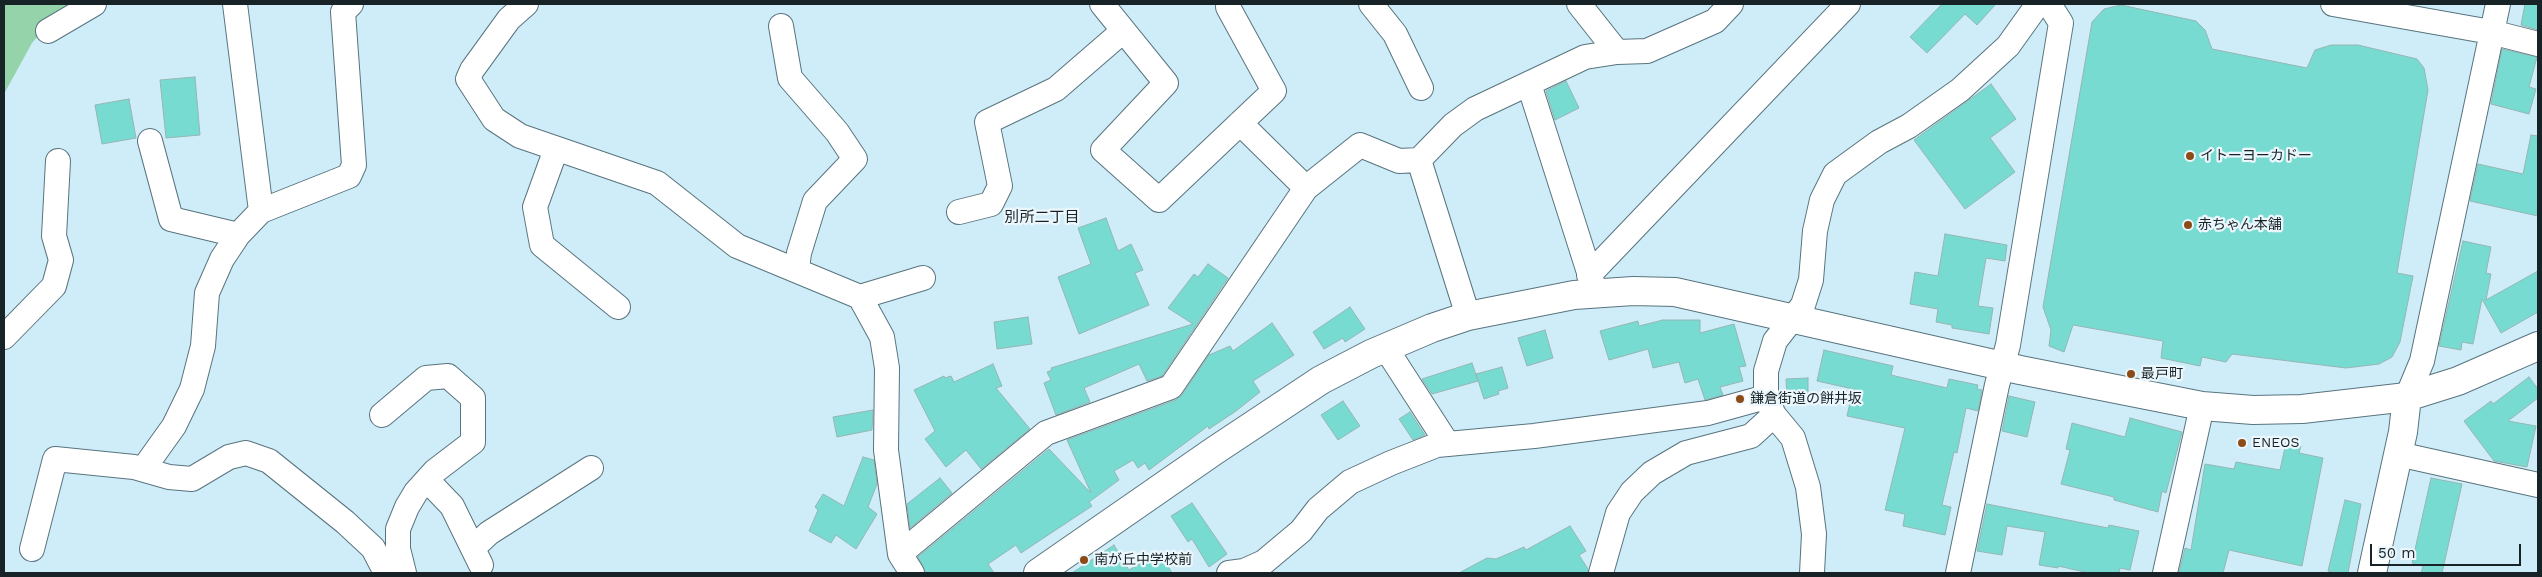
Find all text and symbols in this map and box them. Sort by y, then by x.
place label: イトーヨーカドー [2200,148,2312,164]
marker: イトーヨーカドー [2184,150,2196,162]
district label: 別所二丁目 [1005,209,1079,227]
place label: 赤ちゃん本舗 [2198,217,2282,233]
marker: 赤ちゃん本舗 [2182,219,2194,231]
place label: 最戸町 [2141,366,2183,382]
marker: 最戸町 [2125,368,2137,380]
place label: 鎌倉街道の餅井坂 [1750,391,1862,407]
marker: 鎌倉街道の餅井坂 [1734,393,1746,405]
place label: ENEOS [2252,435,2299,451]
marker: ENEOS [2236,437,2248,449]
scale bar [2372,534,2523,566]
text: 50 m [2378,544,2415,562]
place label: 南が丘中学校前 [1094,552,1192,568]
marker: 南が丘中学校前 [1078,554,1090,566]

